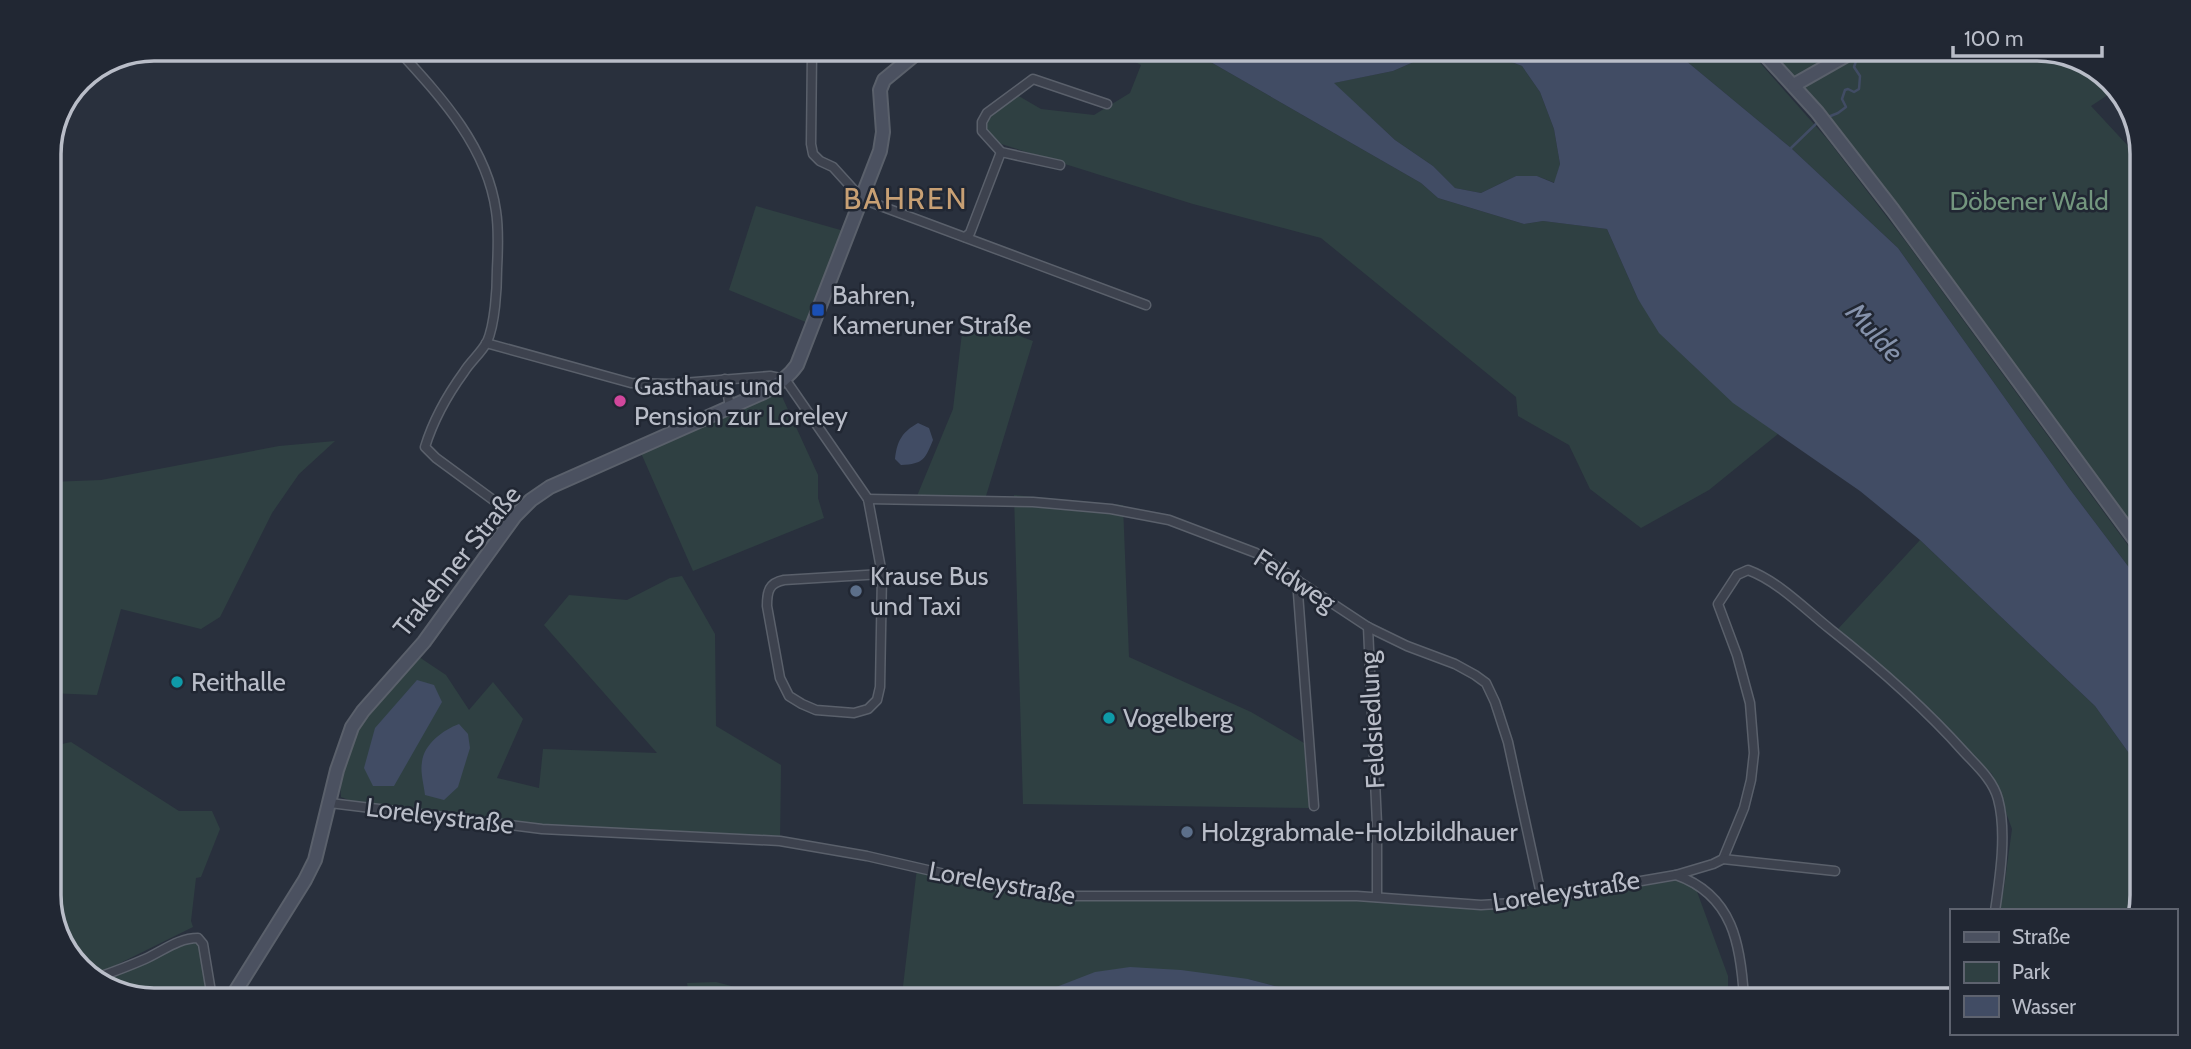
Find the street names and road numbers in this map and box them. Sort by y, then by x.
street label: Trakehner Straße [386,479,528,643]
street label: Feldweg [1248,542,1343,619]
street label: Feldsiedlung [1352,649,1392,789]
street label: Loreleystraße [364,791,516,841]
street label: Loreleystraße [926,854,1078,912]
street label: Loreleystraße [1490,864,1642,918]

